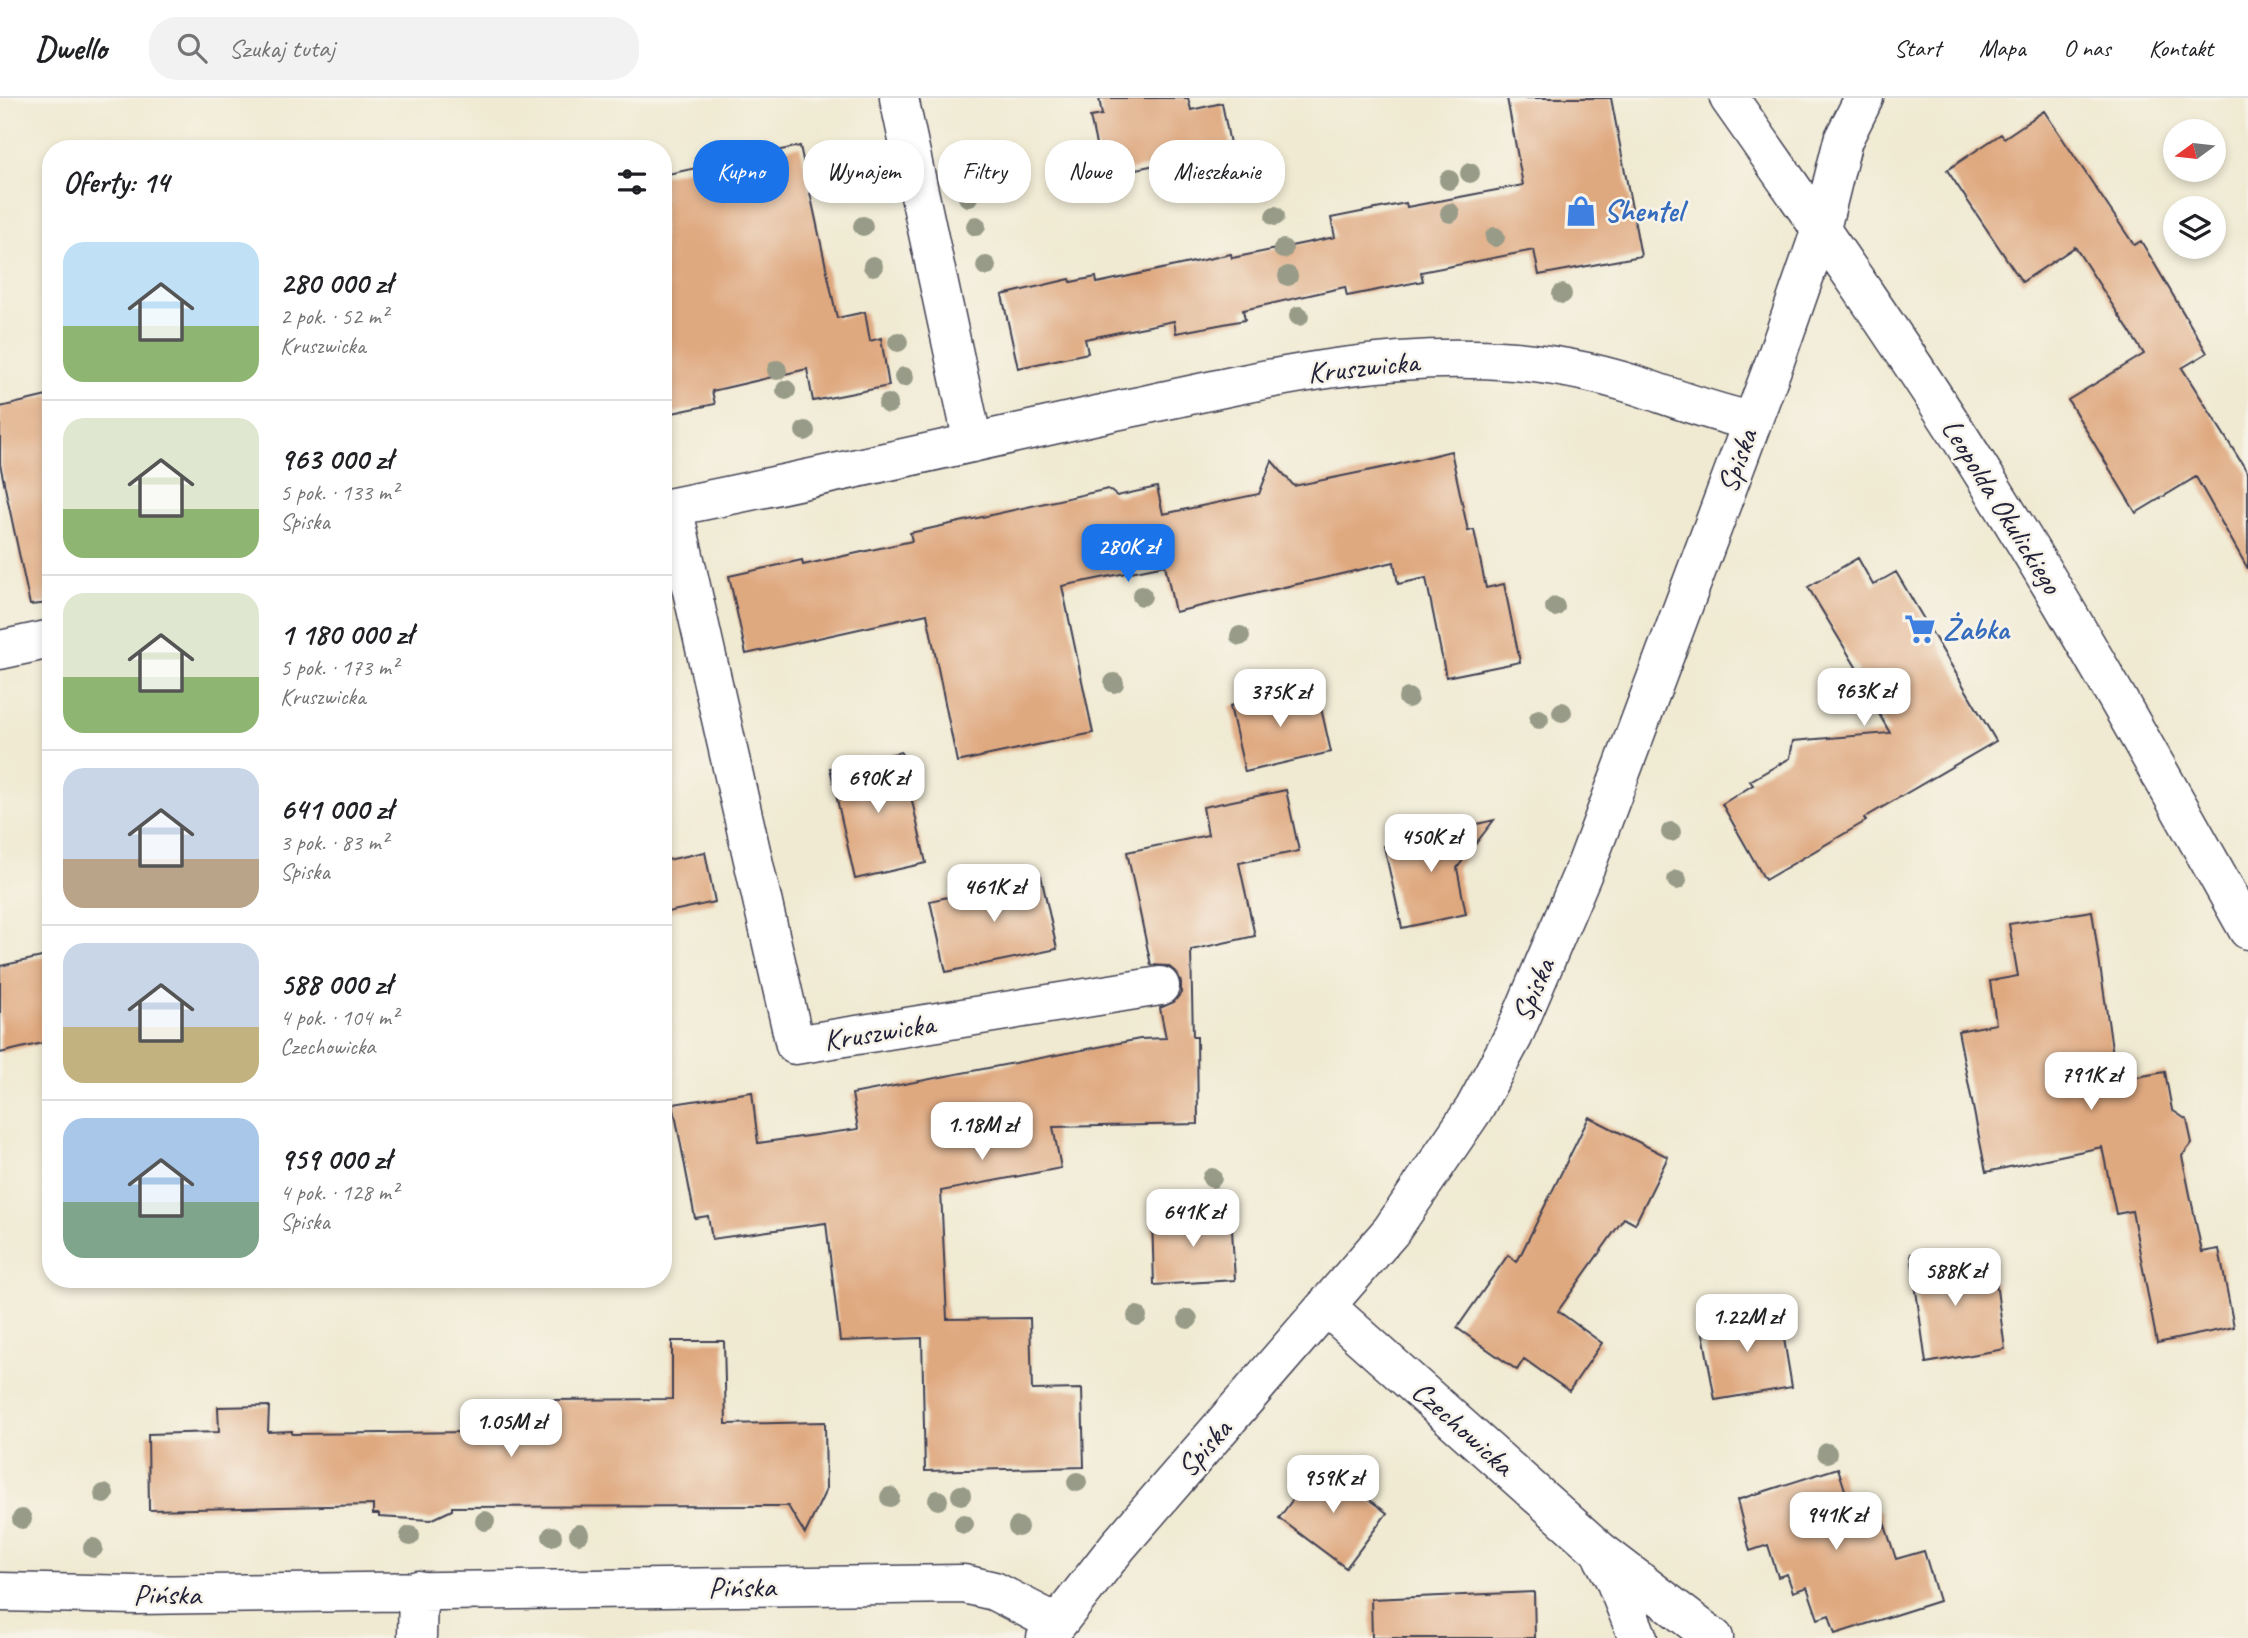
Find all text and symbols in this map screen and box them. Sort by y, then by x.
search box [149,17,639,80]
text: Dwello [35,27,107,69]
icon: search [173,29,211,67]
text: Szukaj tutaj [229,32,335,65]
text: Start [1894,33,1941,63]
text: Mapa [1979,33,2026,63]
text: O nas [2064,33,2111,63]
text: Kontakt [2149,33,2213,63]
north arrow [2163,119,2226,182]
map controls [2163,119,2226,259]
chip: Kupno [693,140,789,203]
chip: Wynajem [803,140,924,203]
chip: Filtry [938,140,1031,203]
chip: Nowe [1045,140,1135,203]
chip: Mieszkanie [1149,140,1285,203]
text: Oferty: 14 [63,163,169,201]
icon: filters [613,163,651,201]
place label: Shentel [1604,192,1688,230]
shop icon: Shentel [1564,194,1598,228]
button: layers [2163,196,2226,259]
text: 280 000 zł [280,264,392,302]
icon: home [119,270,203,354]
text: 2 pok. · 52 m² [280,302,388,331]
text: Kruszwicka [280,331,365,360]
street label: Kruszwicka [1306,342,1423,392]
street label: Leopolda Okulickiego [1933,411,2072,602]
street label: Spiska [1708,422,1767,498]
text: 963 000 zł [280,440,392,478]
icon: home [119,446,203,530]
text: 5 pok. · 133 m² [280,478,398,507]
text: Spiska [280,507,330,536]
pin: 280K zł [1063,524,1193,584]
text: 280K zł [1098,532,1158,561]
place label: Żabka [1943,610,2012,648]
supermarket icon: Żabka [1903,612,1937,646]
text: 1 180 000 zł [280,615,412,653]
icon: home [119,621,203,705]
text: 5 pok. · 173 m² [280,653,398,682]
pin: 963K zł [1799,668,1929,728]
pin: 375K zł [1215,670,1345,729]
text: 963K zł [1834,676,1894,705]
text: 375K zł [1250,677,1310,706]
text: Kruszwicka [280,682,365,711]
pin: 690K zł [813,756,943,815]
text: 690K zł [848,763,908,792]
text: 641 000 zł [280,790,392,828]
icon: home [119,796,203,880]
pin: 450K zł [1366,814,1496,874]
text: 450K zł [1401,822,1461,851]
text: 3 pok. · 83 m² [280,828,388,857]
text: Spiska [280,857,330,886]
pin: 461K zł [929,864,1059,924]
text: 461K zł [963,872,1025,901]
street label: Spiska [1503,951,1564,1027]
text: 588 000 zł [280,965,391,1003]
icon: home [119,971,203,1055]
text: 4 pok. · 104 m² [280,1003,398,1032]
street label: Kruszwicka [821,1004,940,1059]
text: Czechowicka [280,1032,375,1061]
pin: 791K zł [2026,1052,2156,1112]
text: 791K zł [2061,1060,2121,1089]
pin: 1.18M zł [910,1102,1054,1162]
text: 1.18M zł [947,1110,1017,1139]
text: 959 000 zł [280,1140,391,1178]
icon: home [119,1146,203,1230]
text: 4 pok. · 128 m² [280,1178,398,1207]
pin: 641K zł [1128,1190,1258,1249]
text: 641K zł [1162,1197,1224,1226]
text: Spiska [280,1207,330,1236]
pin: 588K zł [1890,1248,2020,1308]
text: 588K zł [1925,1256,1985,1285]
pin: 1.22M zł [1675,1294,1819,1354]
text: 1.22M zł [1712,1302,1782,1331]
street label: Czechowicka [1404,1372,1523,1485]
pin: 1.05M zł [439,1400,583,1459]
text: 1.05M zł [476,1407,546,1436]
street label: Spiska [1168,1410,1241,1485]
pin: 959K zł [1268,1456,1398,1515]
text: 959K zł [1303,1463,1363,1492]
pin: 941K zł [1771,1492,1901,1552]
text: 941K zł [1806,1500,1866,1529]
street label: Pińska [708,1567,778,1607]
street label: Pińska [133,1575,203,1613]

